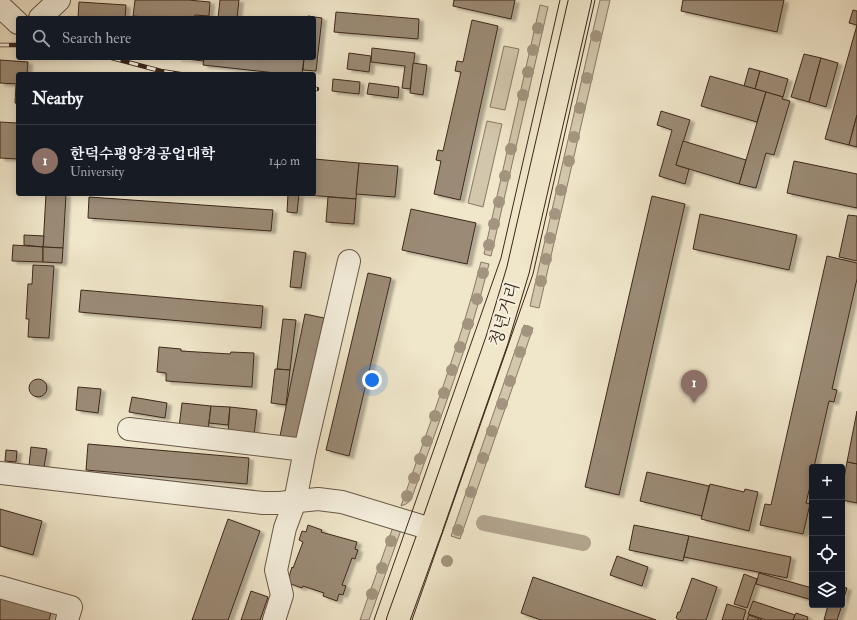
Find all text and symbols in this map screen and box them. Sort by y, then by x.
search box [16,16,316,60]
icon: search [30,27,52,49]
text: Search here [62,29,131,48]
text: Nearby [32,88,83,109]
text: 한덕수평양경공업대학 [70,145,215,164]
text: 1 [43,153,47,169]
text: 140 m [269,153,300,169]
text: University [70,164,124,180]
street label: 청년거리 [485,280,524,349]
your location [362,370,382,390]
pin: 1 [681,370,707,403]
map controls [809,464,845,608]
button: + [809,464,845,500]
button: − [809,500,845,536]
button: locate [809,536,845,572]
button: layers [809,572,845,608]

